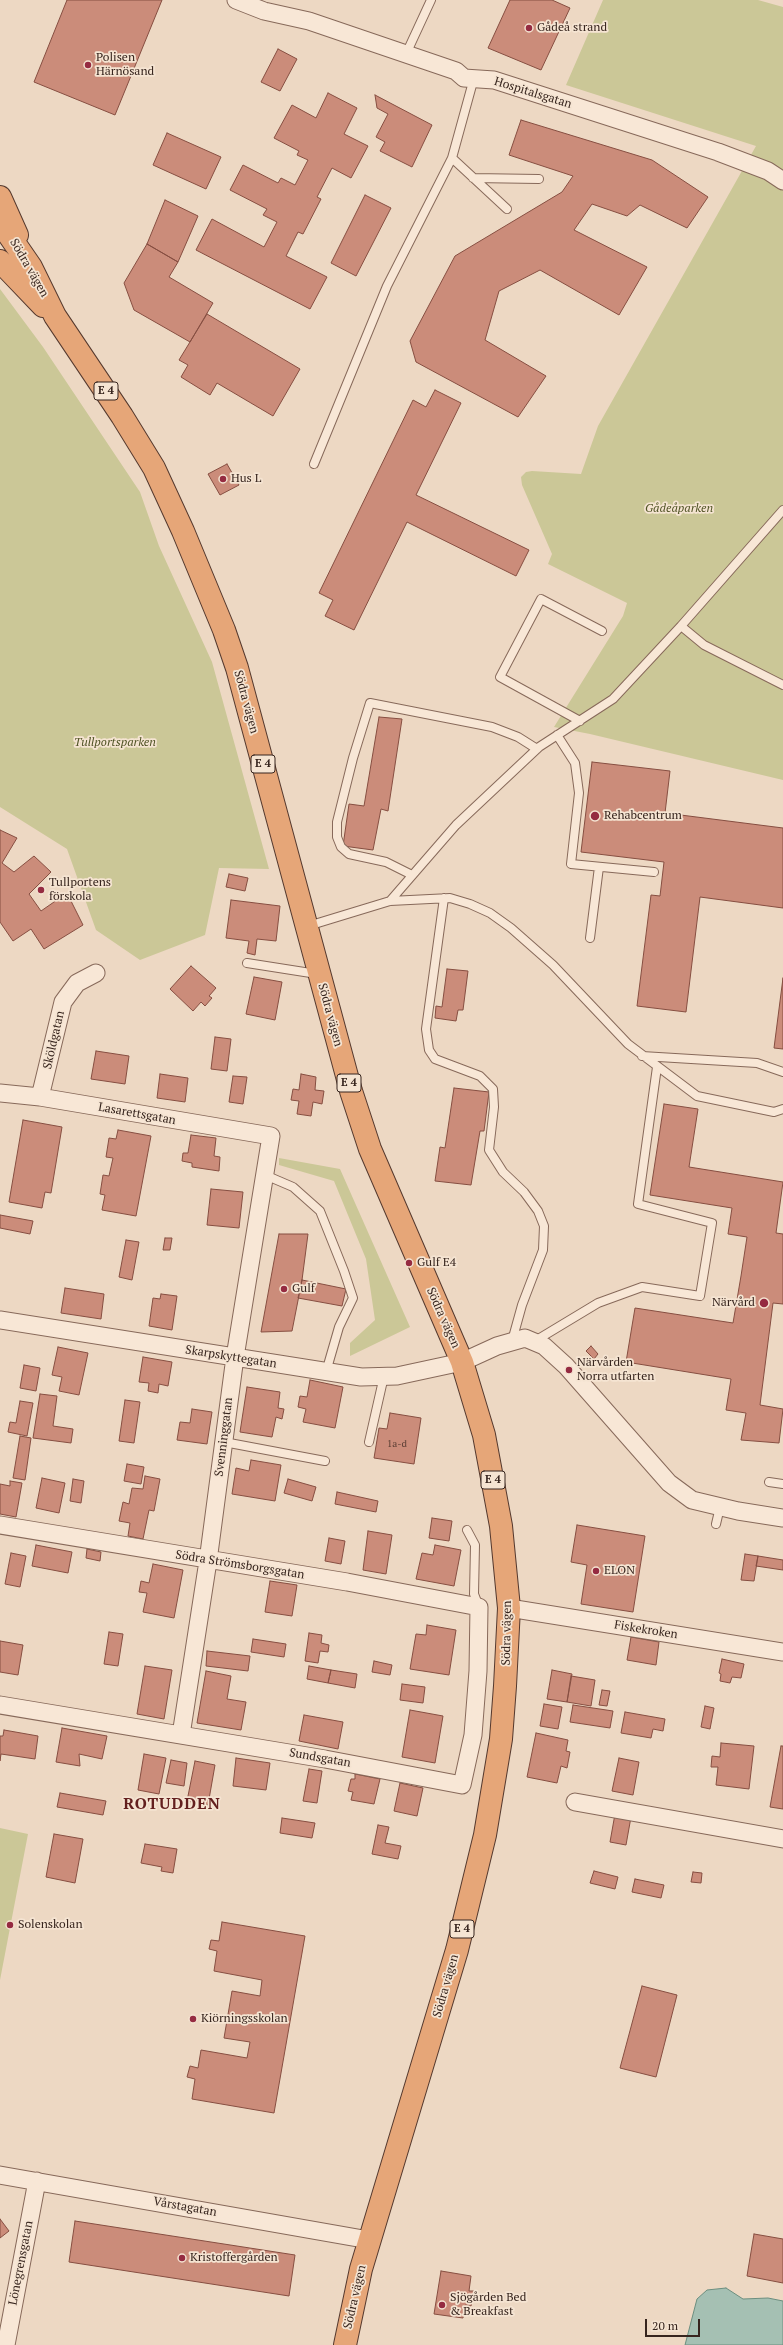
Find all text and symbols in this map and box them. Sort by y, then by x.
place label: Gådeå strand [537,21,607,35]
marker: Gådeå strand [524,23,534,33]
place label: Polisen Härnösand [96,51,154,79]
marker: Polisen Härnösand [83,60,93,70]
street label: Hospitalsgatan [492,74,574,112]
street label: Södra vägen [7,236,51,300]
road number: E 4 [94,382,118,400]
place label: Hus L [231,472,261,486]
marker: Hus L [218,474,228,484]
park label: Gådeåparken [645,502,713,516]
street label: Södra vägen [231,669,261,735]
park label: Tullportsparken [74,736,156,750]
road number: E 4 [251,755,275,773]
place label: Rehabcentrum [604,809,682,823]
marker: Rehabcentrum [589,810,601,822]
place label: Tullportens förskola [49,876,111,904]
marker: Tullportens förskola [36,885,46,895]
street label: Södra vägen [315,982,345,1048]
street label: Sköldgatan [40,1009,68,1071]
road number: E 4 [337,1074,361,1092]
street label: Lasarettsgatan [97,1100,177,1128]
place label: Gulf E4 [417,1256,456,1270]
marker: Gulf E4 [404,1258,414,1268]
place label: Gulf [292,1282,315,1296]
marker: Gulf [279,1284,289,1294]
street label: Södra vägen [423,1285,463,1351]
place label: Närvård [712,1296,755,1310]
marker: Närvård [758,1297,770,1309]
street label: Skarpskyttegatan [184,1343,278,1371]
place label: Närvården Norra utfarten [577,1356,654,1384]
marker: Närvården Norra utfarten [564,1365,574,1375]
street label: Svenninggatan [212,1397,236,1477]
house number: 1a-d [387,1438,407,1450]
road number: E 4 [481,1471,505,1489]
street label: Södra Strömsborgsgatan [175,1548,305,1582]
place label: ELON [604,1564,635,1578]
marker: ELON [591,1566,601,1576]
street label: Södra vägen [499,1600,515,1666]
street label: Fiskekroken [613,1618,679,1642]
street label: Sundsgatan [288,1745,352,1771]
district label: ROTUDDEN [123,1794,221,1814]
place label: Solenskolan [18,1918,83,1932]
marker: Solenskolan [5,1920,15,1930]
road number: E 4 [450,1920,474,1938]
street label: Södra vägen [430,1953,462,2019]
place label: Kiörningsskolan [201,2012,288,2026]
marker: Kiörningsskolan [188,2014,198,2024]
street label: Vårstagatan [152,2194,218,2220]
street label: Lönegrensgatan [6,2220,36,2306]
place label: Kristoffergården [190,2251,278,2265]
marker: Kristoffergården [177,2253,187,2263]
street label: Södra vägen [341,2264,369,2330]
place label: Sjögården Bed & Breakfast [450,2291,526,2319]
marker: Sjögården Bed & Breakfast [437,2300,447,2310]
scale bar [647,2311,702,2337]
text: 20 m [652,2318,678,2333]

